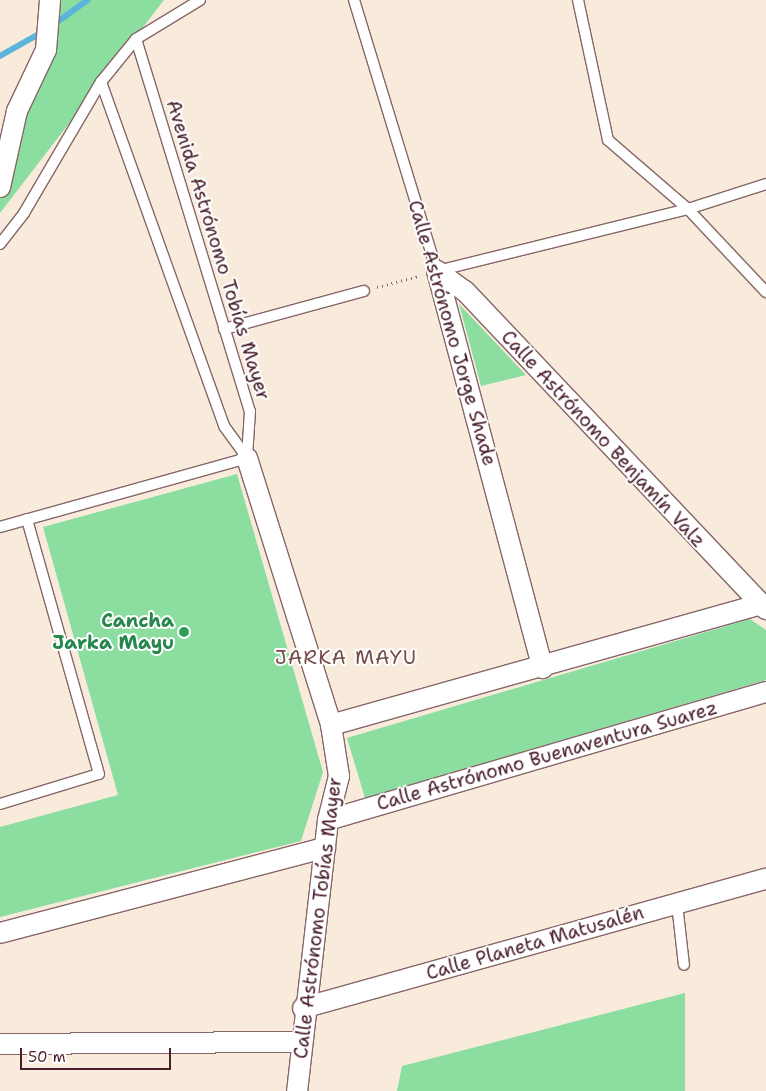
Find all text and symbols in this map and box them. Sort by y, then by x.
street label: Avenida Astrónomo Tobías Mayer [161,97,275,403]
street label: Calle Astrónomo Jorge Shade [403,198,501,468]
street label: Calle Astrónomo Benjamín Valz [496,326,710,552]
place label: Cancha Jarka Mayu [52,610,174,654]
marker: Cancha Jarka Mayu [178,626,190,638]
district label: JARKA MAYU [274,645,418,669]
street label: Calle Astrónomo Buenaventura Suarez [374,696,720,816]
street label: Calle Astrónomo Tobías Mayer [289,776,347,1060]
street label: Calle Planeta Matusalén [423,901,647,985]
scale bar [22,1038,174,1070]
text: 50 m [28,1047,66,1067]

